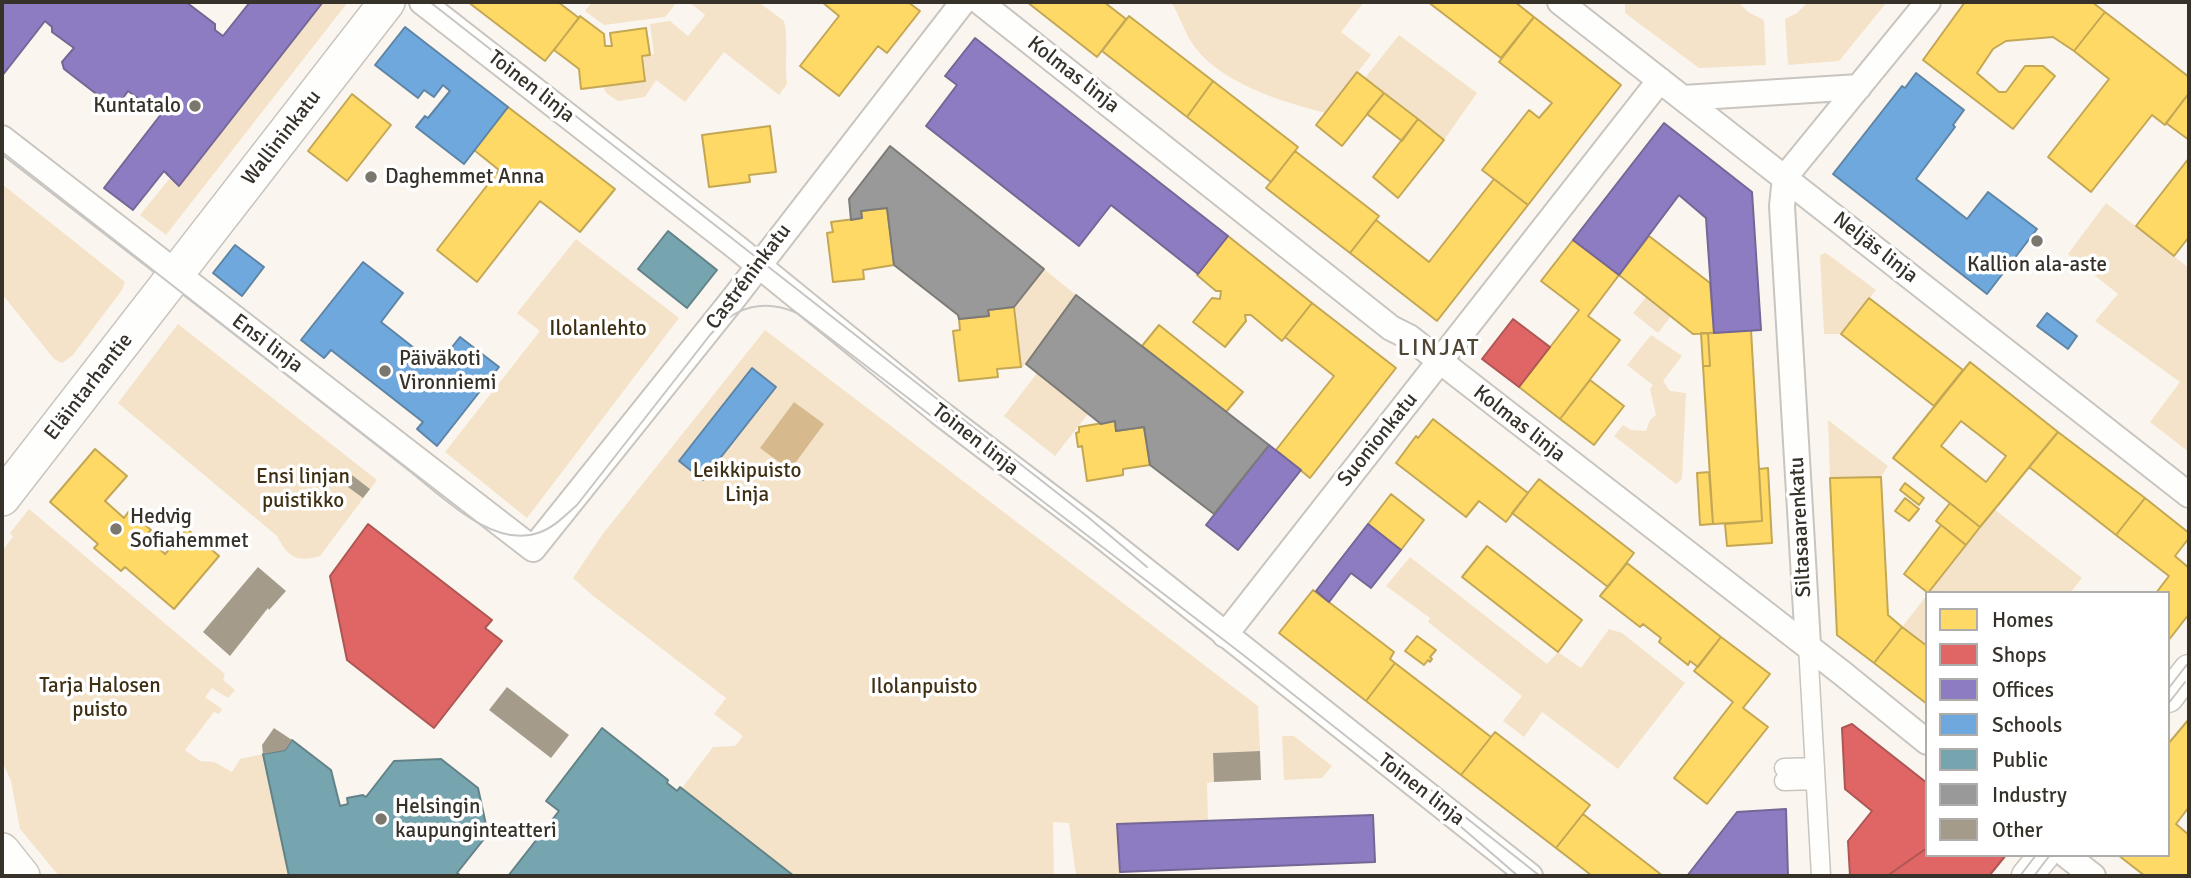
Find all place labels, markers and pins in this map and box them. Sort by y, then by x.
place label: Kuntatalo [93,93,181,119]
marker: Kuntatalo [187,98,203,114]
place label: Daghemmet Anna [385,164,544,190]
marker: Daghemmet Anna [363,169,379,185]
marker: Kallion ala-aste [2029,233,2045,249]
place label: Kallion ala-aste [1967,252,2107,278]
place label: Päiväkoti Vironniemi [399,346,497,396]
marker: Päiväkoti Vironniemi [377,363,393,379]
place label: Hedvig Sofiahemmet [130,504,249,554]
marker: Hedvig Sofiahemmet [108,521,124,537]
place label: Helsingin kaupunginteatteri [395,794,557,844]
marker: Helsingin kaupunginteatteri [373,811,389,827]

